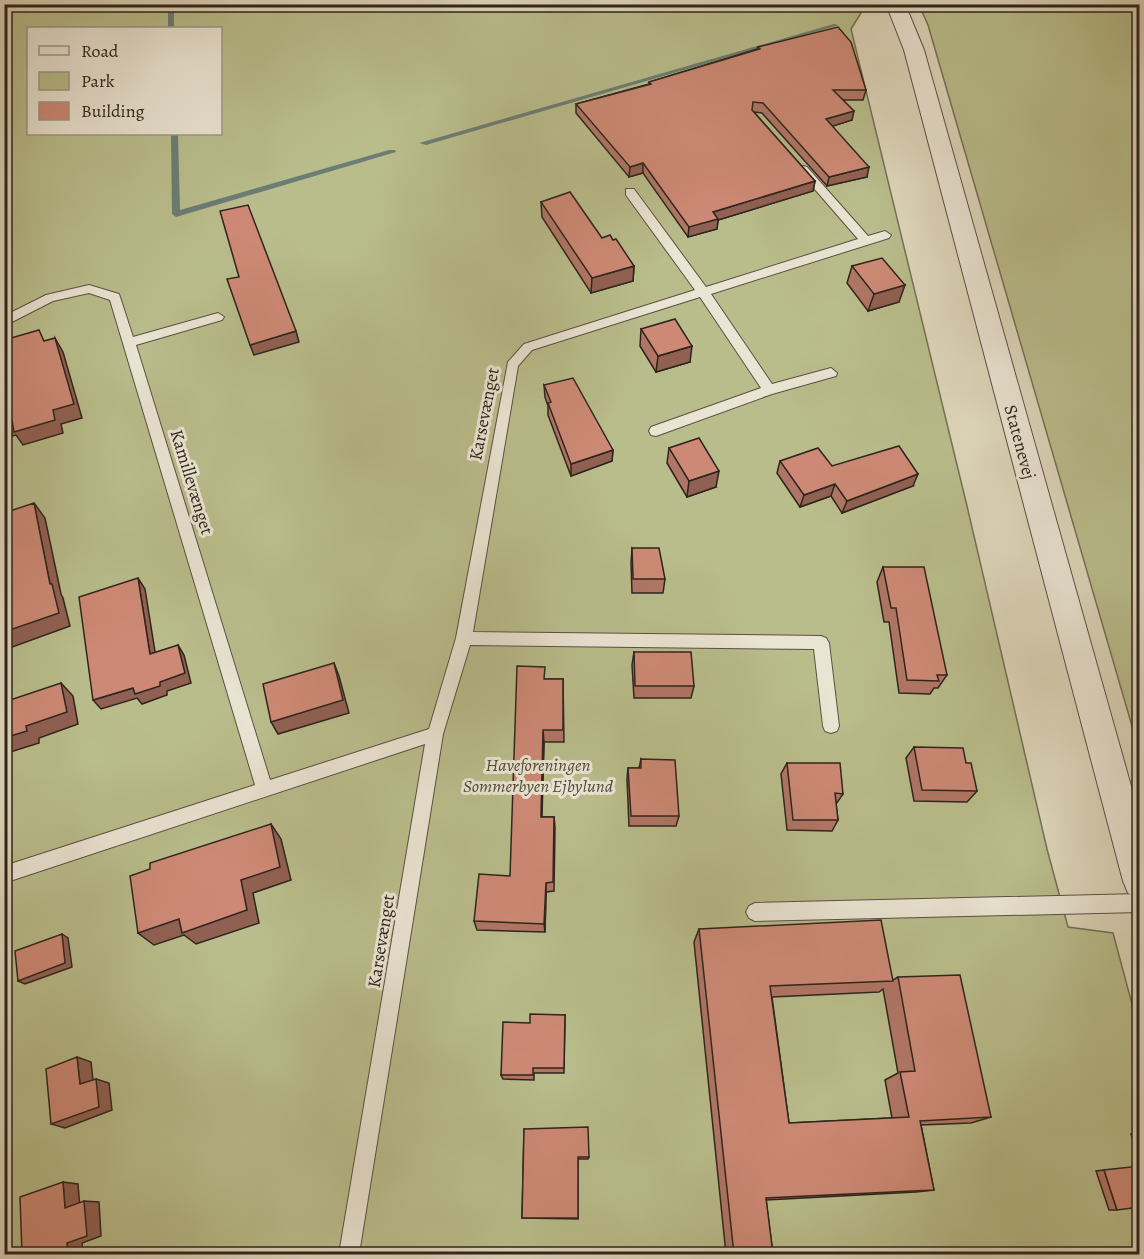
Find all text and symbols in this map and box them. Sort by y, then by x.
legend [27,27,222,135]
text: Road [81,39,119,63]
text: Park [81,69,115,93]
text: Building [81,99,145,123]
street label: Karsevænget [463,365,505,462]
street label: Statenevej [999,402,1041,482]
street label: Kamillevænget [165,426,219,538]
park label: Haveforeningen Sommerbyen Ejbylund [463,753,614,798]
street label: Karsevænget [362,893,400,989]

